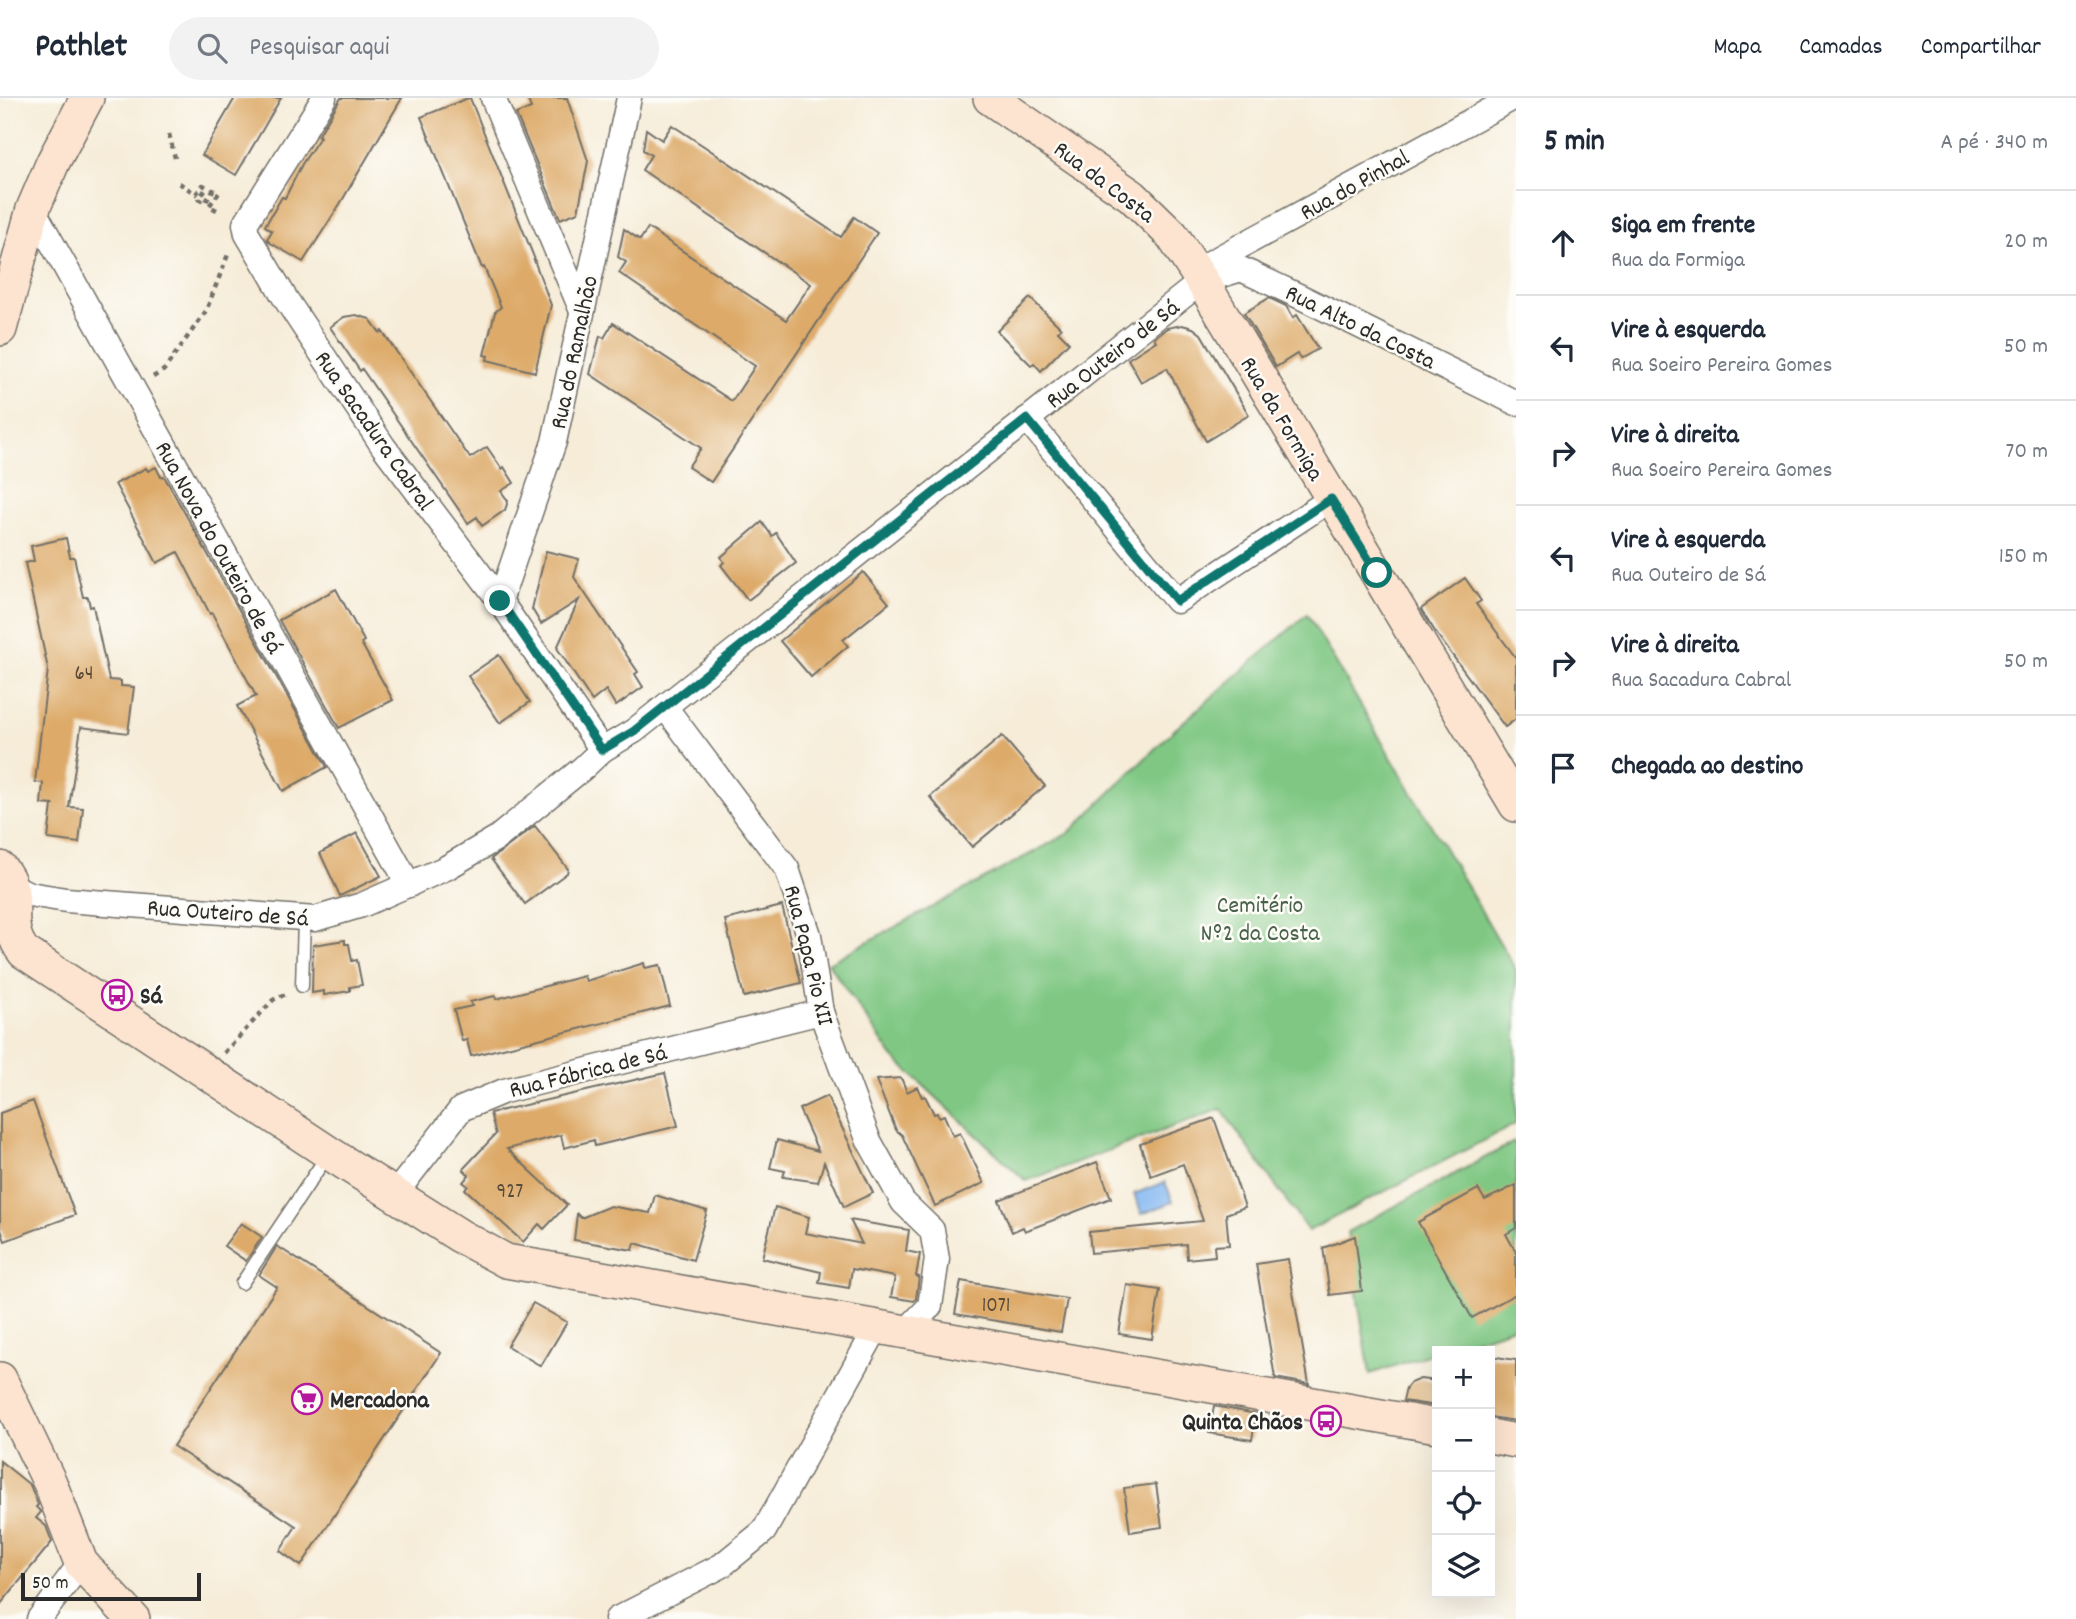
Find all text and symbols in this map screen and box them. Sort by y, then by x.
search box [169,17,659,80]
text: Pathlet [35,25,127,72]
icon: search [193,29,231,67]
text: Pesquisar aqui [249,30,390,67]
text: Mapa [1714,31,1761,65]
text: Camadas [1799,31,1883,65]
text: Compartilhar [1921,31,2041,65]
text: 5 min [1544,122,1605,165]
text: A pé · 340 m [1940,127,2048,160]
street label: Rua da Costa [1045,134,1162,233]
street label: Rua do Pinhal [1294,142,1417,231]
text: Siga em frente [1611,208,1755,245]
icon: ahead [1544,224,1582,262]
text: 20 m [2004,226,2048,259]
text: Rua da Formiga [1611,245,1745,278]
street label: Rua do Ramalhão [543,273,609,433]
street label: Rua Alto da Costa [1279,278,1441,380]
street label: Rua Outeiro de Sá [1040,292,1188,419]
text: Vire à esquerda [1611,313,1765,350]
icon: left [1544,329,1582,367]
text: 50 m [2004,331,2048,364]
street label: Rua Sacadura Cabral [305,345,441,519]
text: Rua Soeiro Pereira Gomes [1611,350,1832,383]
street label: Rua da Formiga [1230,351,1331,489]
text: Vire à direita [1611,418,1739,455]
icon: right [1544,434,1582,472]
street label: Rua Nova do Outeiro de Sá [145,436,290,661]
text: 70 m [2006,436,2048,469]
text: Rua Soeiro Pereira Gomes [1611,455,1832,488]
text: Vire à esquerda [1611,523,1765,560]
icon: left [1544,539,1582,577]
text: 150 m [1999,541,2048,574]
route start [1361,557,1392,588]
text: Rua Outeiro de Sá [1611,560,1766,593]
route end [484,585,515,616]
text: Vire à direita [1611,628,1739,665]
icon: right [1544,644,1582,682]
text: 50 m [2004,646,2048,679]
house number: 64 [74,660,94,690]
text: Rua Sacadura Cabral [1611,665,1791,698]
icon: arrive [1544,749,1582,787]
text: Chegada ao destino [1611,749,1803,786]
street label: Rua Papa Pio XII [773,882,841,1030]
park label: Cemitério Nº2 da Costa [1200,890,1320,952]
street label: Rua Outeiro de Sá [146,892,310,938]
bus stop icon: Sá [100,978,134,1012]
place label: Sá [140,981,164,1015]
street label: Rua Fábrica de Sá [506,1037,671,1109]
house number: 927 [497,1178,523,1208]
house number: 1071 [982,1292,1010,1322]
map controls [1432,1346,1495,1598]
button: + [1432,1346,1495,1409]
supermarket icon: Mercadona [290,1382,324,1416]
place label: Mercadona [330,1385,429,1419]
bus stop icon: Quinta Chãos [1309,1404,1343,1438]
place label: Quinta Chãos [1182,1407,1303,1441]
button: − [1432,1409,1495,1472]
button: locate [1432,1472,1495,1535]
button: layers [1432,1535,1495,1598]
scale bar [21,1570,201,1602]
text: 50 m [32,1571,69,1598]

